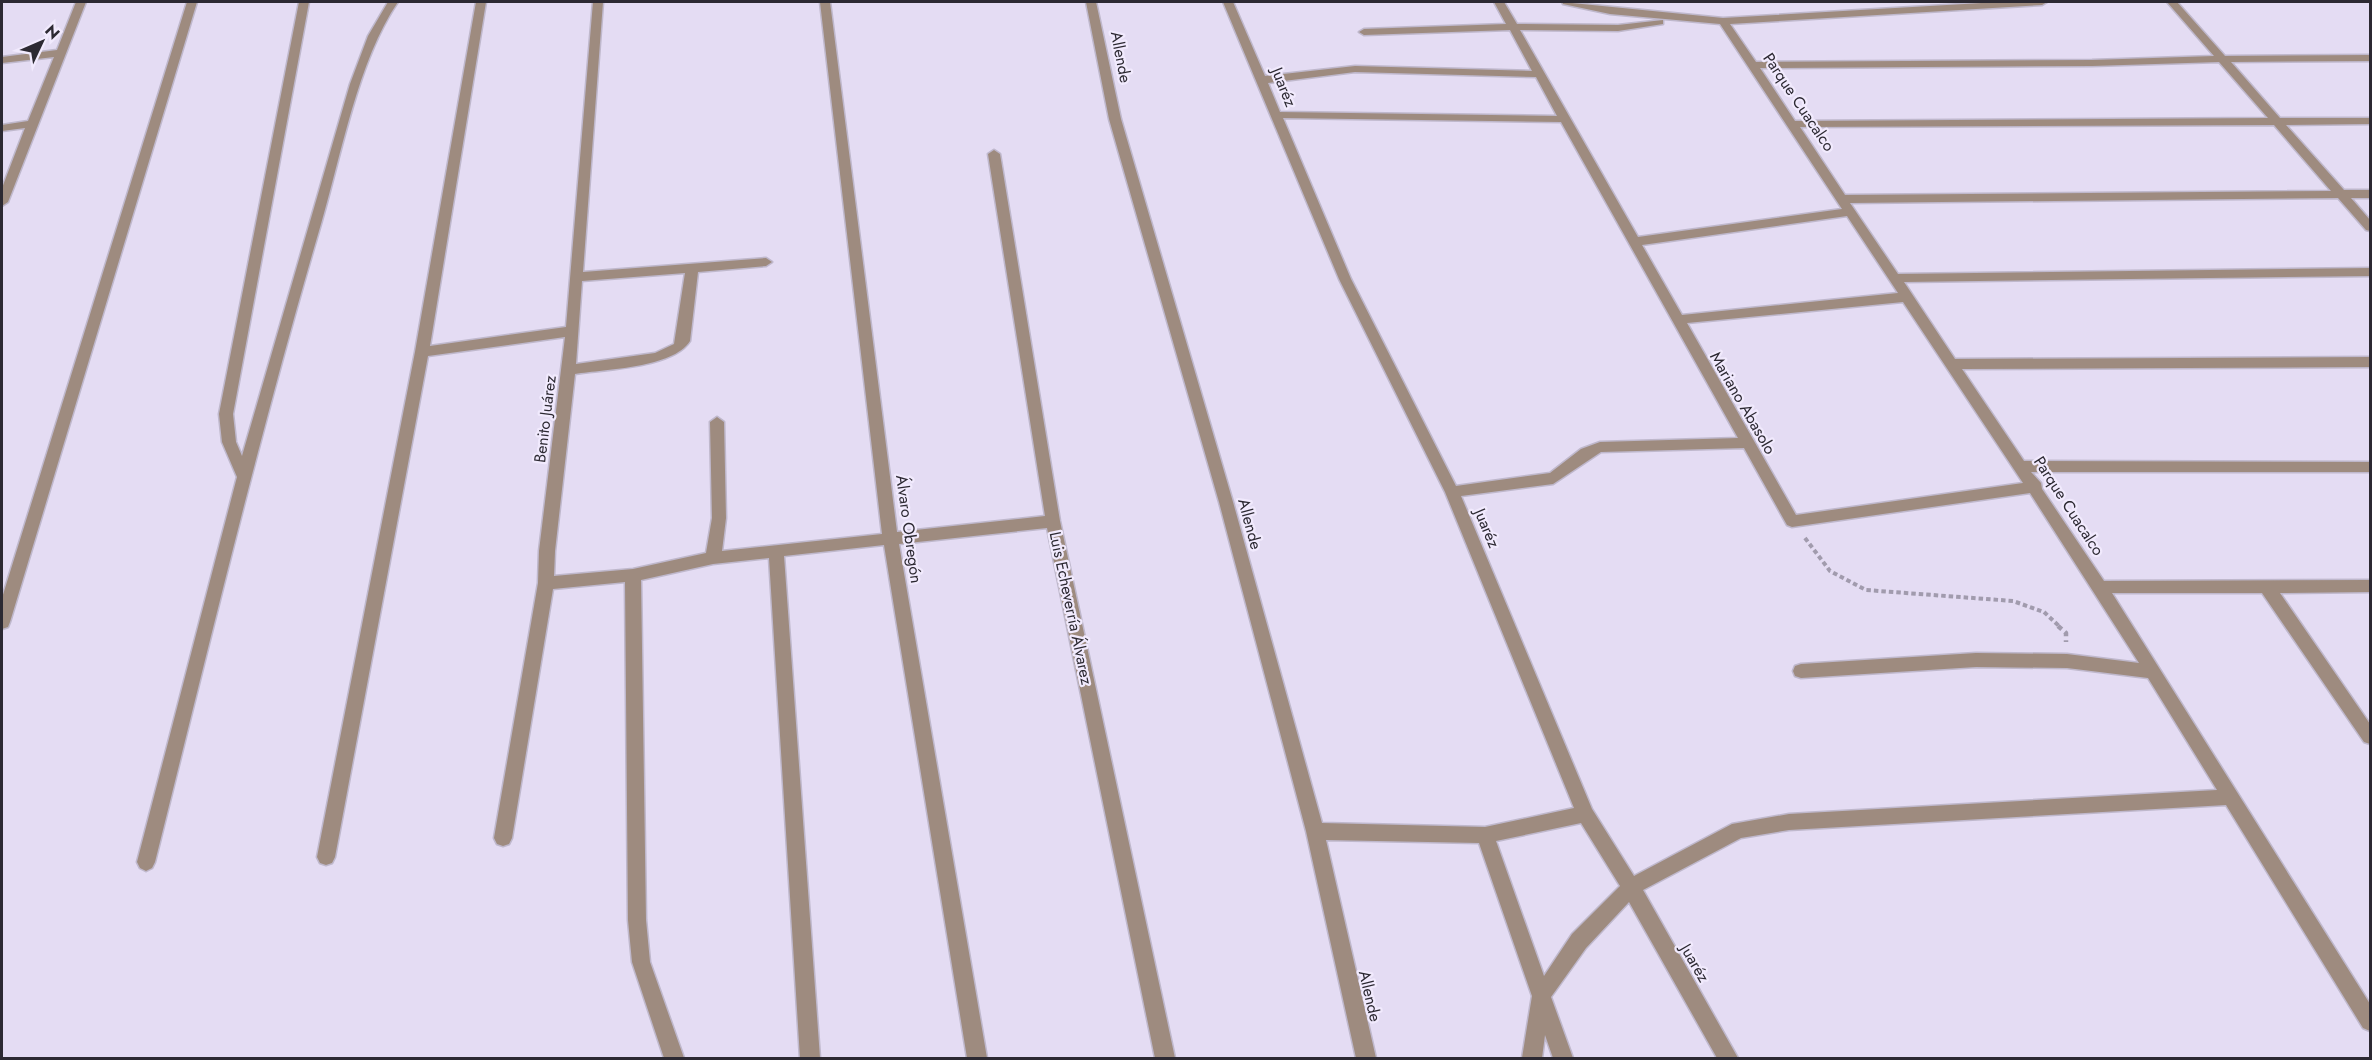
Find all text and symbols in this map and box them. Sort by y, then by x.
north arrow [12,12,72,72]
text: N [40,19,65,44]
street label: Allende [1105,29,1137,85]
street label: Parque Cuacalco [1758,48,1841,156]
street label: Juaréz [1265,62,1303,111]
street label: Mariano Abasolo [1704,347,1782,459]
street label: Benito Juárez [528,373,562,464]
street label: Parque Cuacalco [2028,452,2110,560]
street label: Álvaro Obregón [890,473,928,585]
street label: Allende [1232,496,1268,552]
street label: Juaréz [1468,503,1506,552]
street label: Luis Echeverría Álvarez [1044,529,1099,687]
street label: Juaréz [1674,938,1715,987]
street label: Allende [1353,968,1387,1024]

